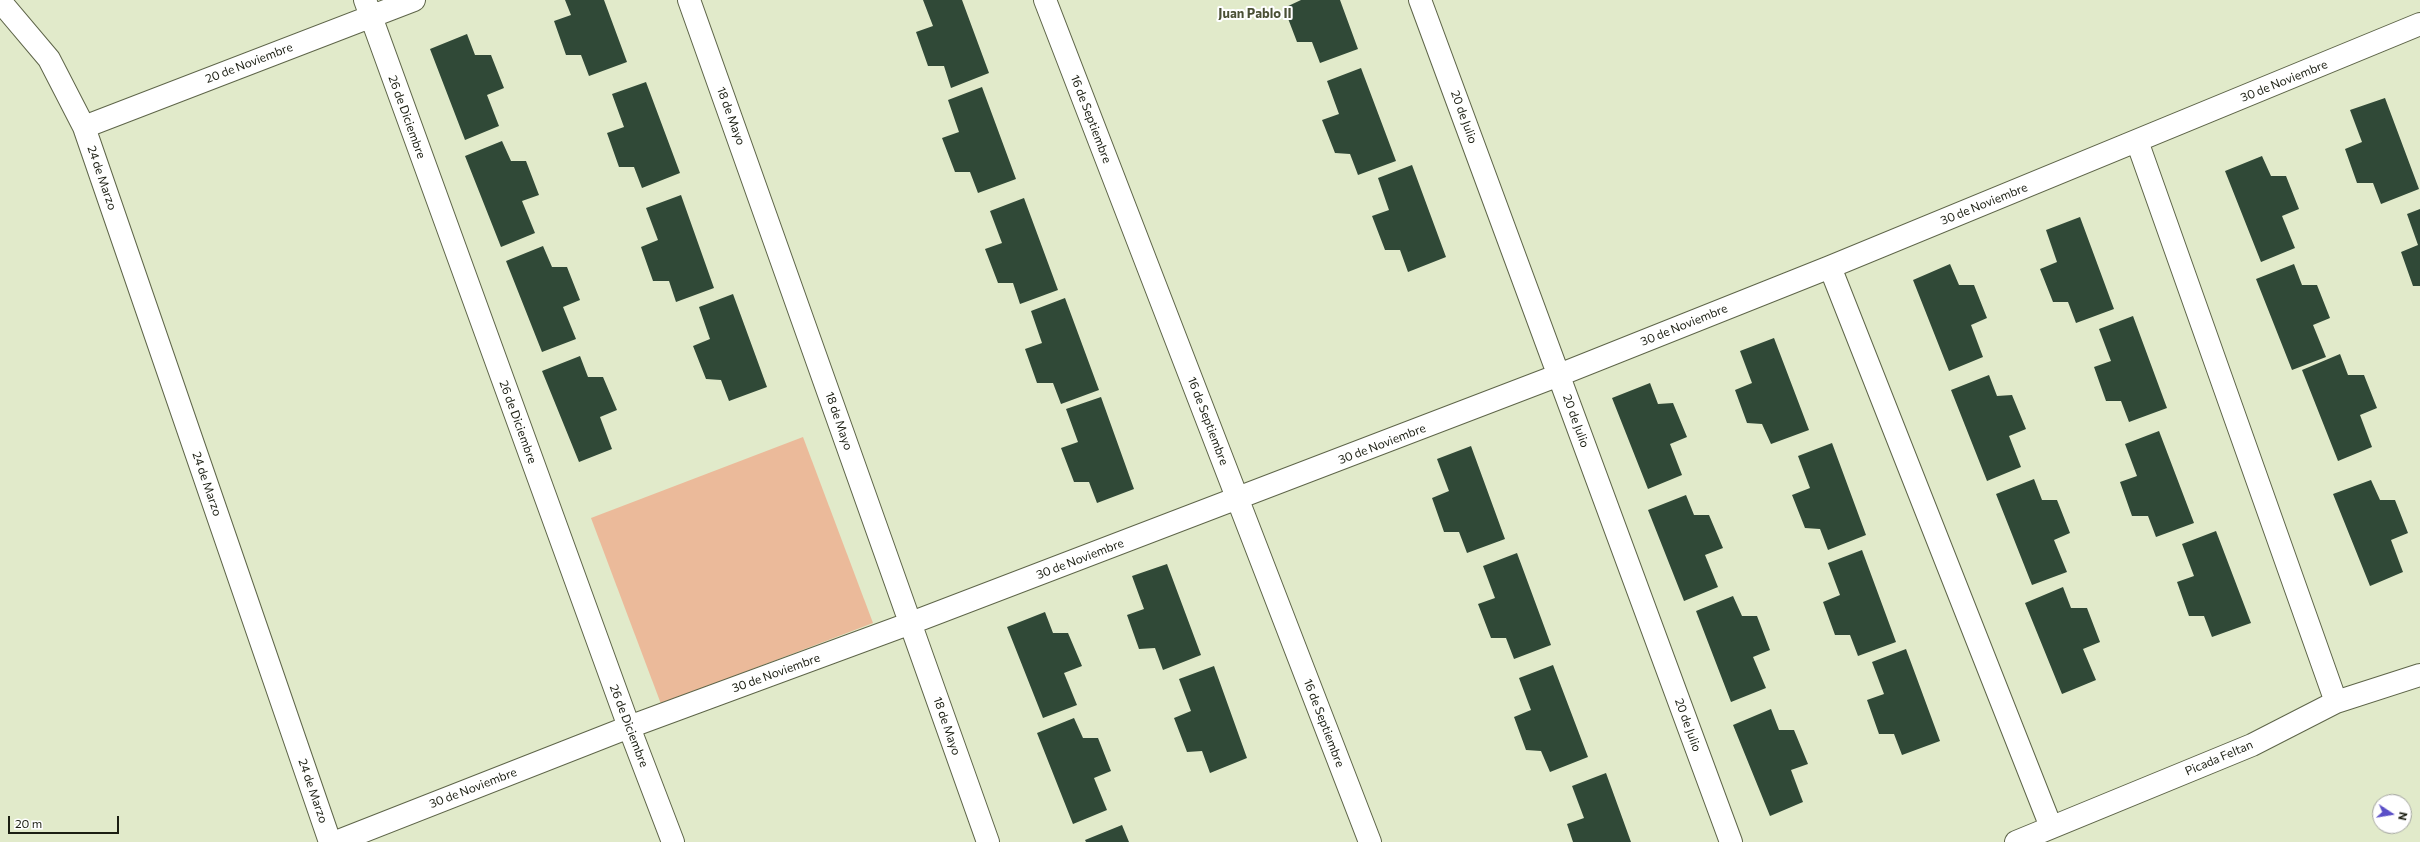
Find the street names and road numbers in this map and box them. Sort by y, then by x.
street label: 20 de Noviembre [203,40,295,86]
street label: 30 de Noviembre [2238,57,2330,105]
street label: 26 de Diciembre [385,73,429,161]
street label: 16 de Septiembre [1068,73,1114,165]
street label: 18 de Mayo [714,85,748,147]
street label: 20 de Julio [1448,88,1480,146]
street label: 24 de Marzo [84,144,120,212]
street label: 30 de Noviembre [1938,180,2030,228]
street label: 30 de Noviembre [1638,301,1730,349]
street label: 16 de Septiembre [1185,375,1231,467]
street label: 26 de Diciembre [496,378,540,466]
street label: 18 de Mayo [822,390,856,452]
street label: 20 de Julio [1560,392,1592,450]
street label: 30 de Noviembre [1336,421,1428,467]
street label: 24 de Marzo [189,450,225,518]
street label: 30 de Noviembre [1034,536,1126,582]
street label: 30 de Noviembre [730,650,822,696]
street label: 16 de Septiembre [1301,677,1347,769]
street label: 26 de Diciembre [607,683,651,769]
street label: 18 de Mayo [930,695,964,757]
street label: 20 de Julio [1672,696,1704,754]
street label: Picada Feltan [2183,737,2255,779]
street label: 24 de Marzo [295,757,331,825]
street label: 30 de Noviembre [427,765,519,811]

